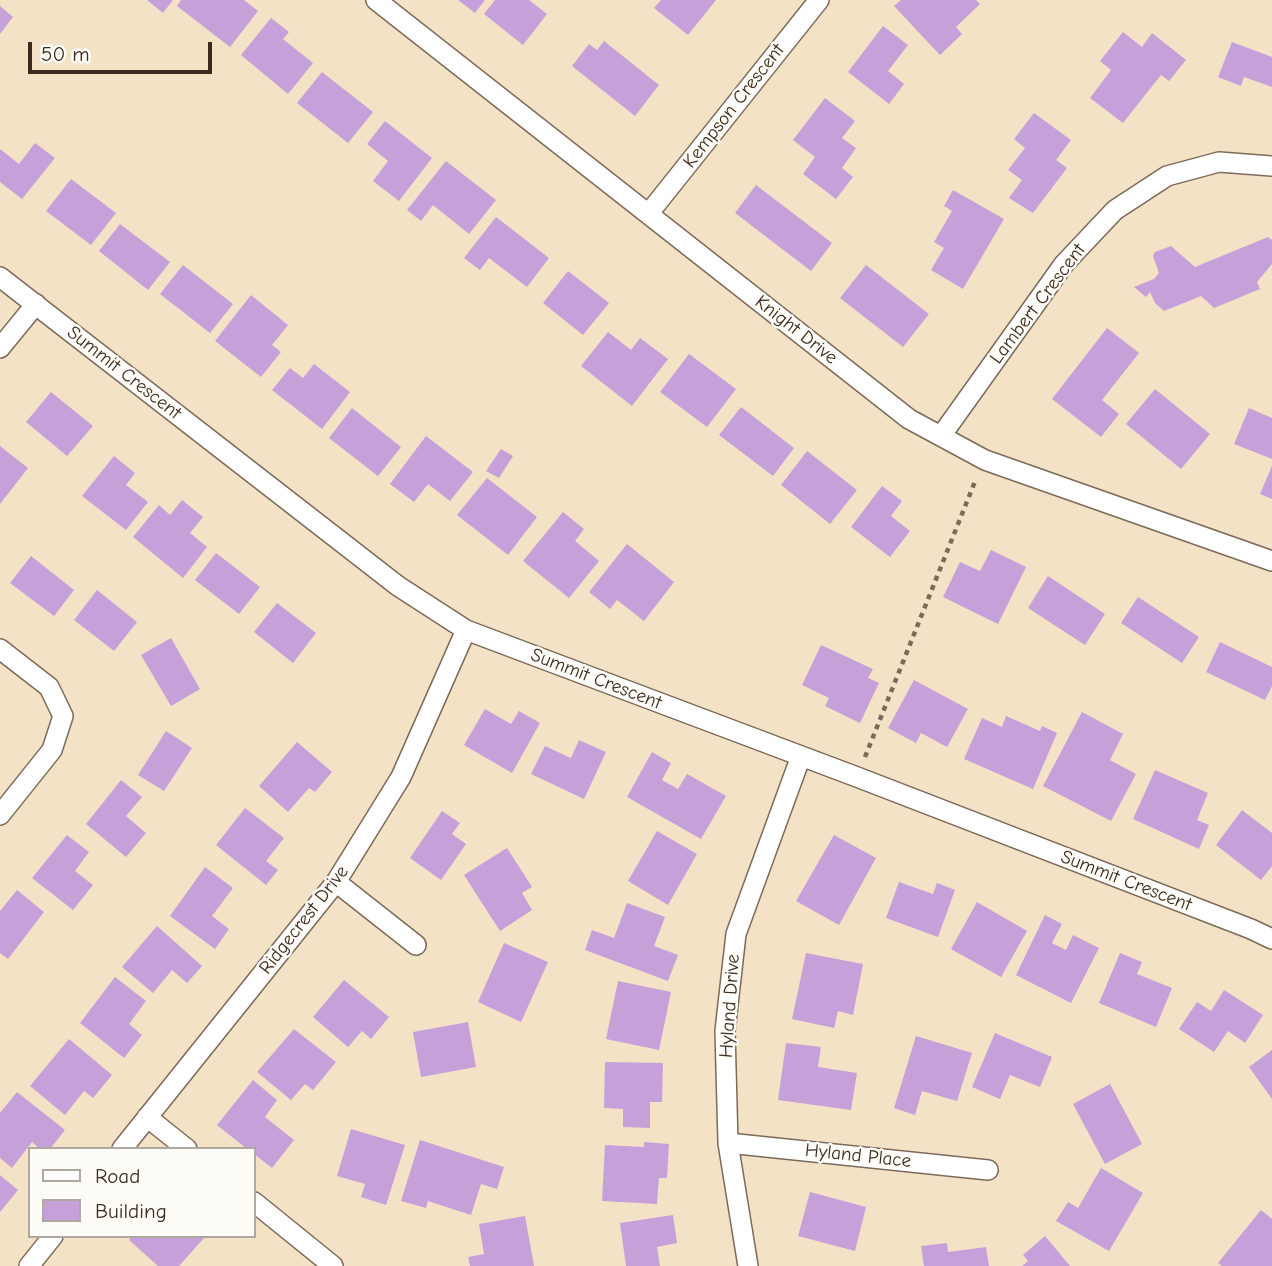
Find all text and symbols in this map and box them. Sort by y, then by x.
scale bar [32,28,215,72]
street label: Kempson Crescent [678,39,790,173]
text: 50 m [41,42,90,66]
street label: Lambert Crescent [985,239,1091,369]
street label: Knight Drive [750,291,842,369]
street label: Summit Crescent [62,321,186,425]
street label: Summit Crescent [527,644,665,714]
street label: Summit Crescent [1057,846,1195,916]
street label: Ridgecrest Drive [254,861,354,979]
street label: Hyland Drive [715,953,745,1059]
street label: Hyland Place [804,1139,912,1173]
legend [28,1147,256,1238]
text: Road [95,1164,140,1188]
text: Building [95,1199,167,1223]

